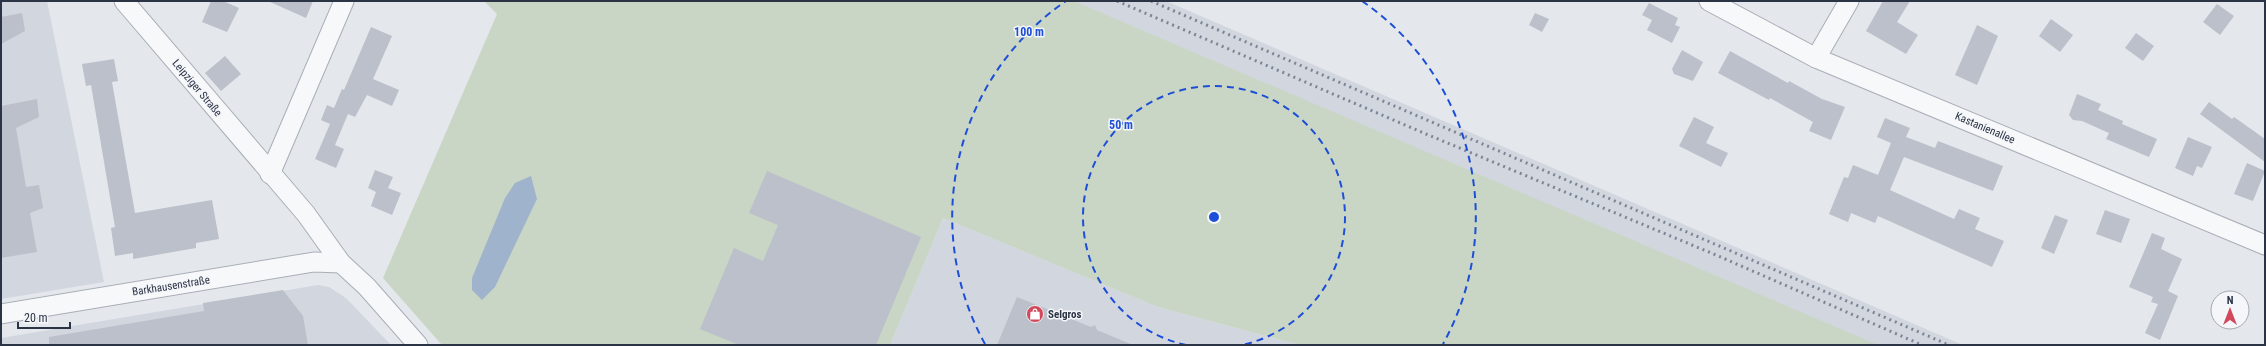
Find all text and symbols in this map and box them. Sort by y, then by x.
text: 100 m [1014,25,1044,39]
street label: Leipziger Straße [169,57,225,119]
street label: Kastanienallee [1953,110,2017,146]
text: 50 m [1109,118,1133,132]
centre of rings [1207,210,1221,224]
street label: Barkhausenstraße [131,273,211,299]
north arrow [2210,290,2250,330]
text: N [2227,294,2234,307]
scale bar [18,304,70,330]
shop icon: Selgros [1025,304,1045,324]
place label: Selgros [1048,308,1081,321]
text: 20 m [24,311,48,325]

